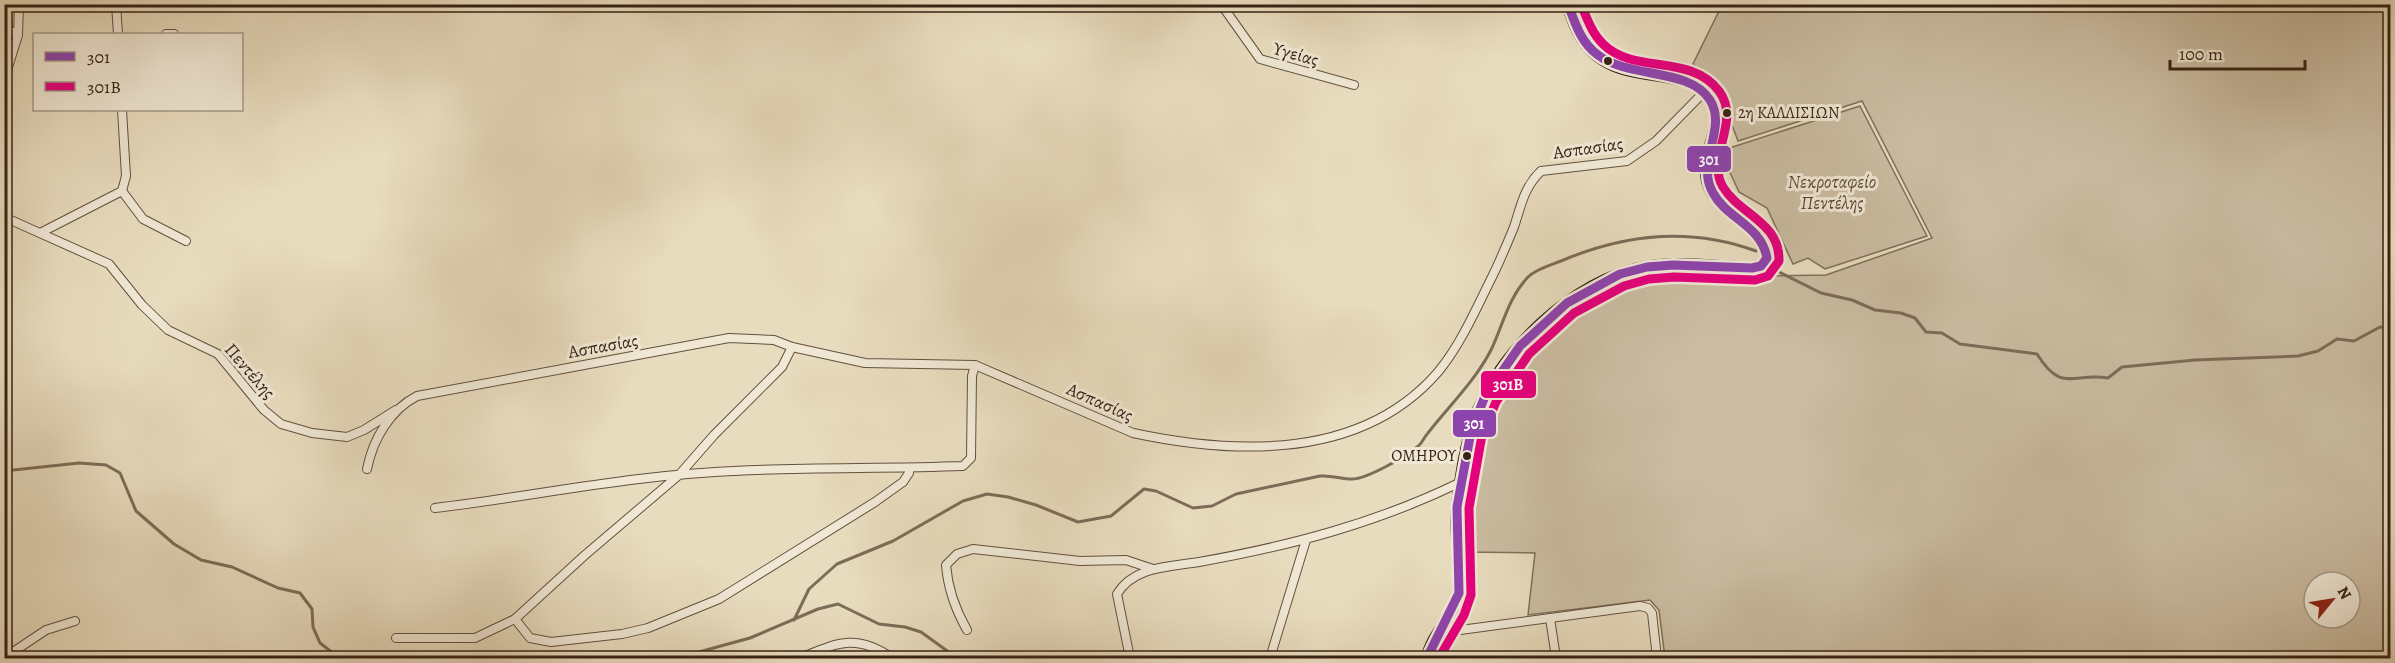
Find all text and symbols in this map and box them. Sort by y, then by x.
legend [33,33,243,111]
scale bar [2170,33,2305,71]
street label: Υγείας [1270,36,1322,72]
text: 100 m [2179,42,2223,66]
text: 301 [87,45,110,69]
unlabelled marker [1602,55,1614,67]
text: 301B [87,75,121,99]
place label: 2η ΚΑΛΛΙΣΙΩΝ [1738,102,1840,124]
marker: 2η ΚΑΛΛΙΣΙΩΝ [1721,107,1733,119]
street label: Ασπασίας [1550,131,1625,165]
line badge: 301 [1686,145,1732,173]
text: 301 [1699,149,1720,171]
park label: Νεκροταφείο Πεντέλης [1788,170,1876,215]
street label: Ασπασίας [565,328,640,364]
street label: Πεντέλης [219,338,281,404]
line badge: 301B [1480,370,1537,399]
text: 301B [1493,374,1523,396]
street label: Ασπασίας [1062,376,1137,427]
line badge: 301 [1452,409,1497,438]
text: 301 [1464,413,1485,435]
place label: ΟΜΗΡΟΥ [1391,445,1457,467]
marker: ΟΜΗΡΟΥ [1461,450,1473,462]
north arrow [2302,570,2362,630]
text: N [2332,582,2357,604]

